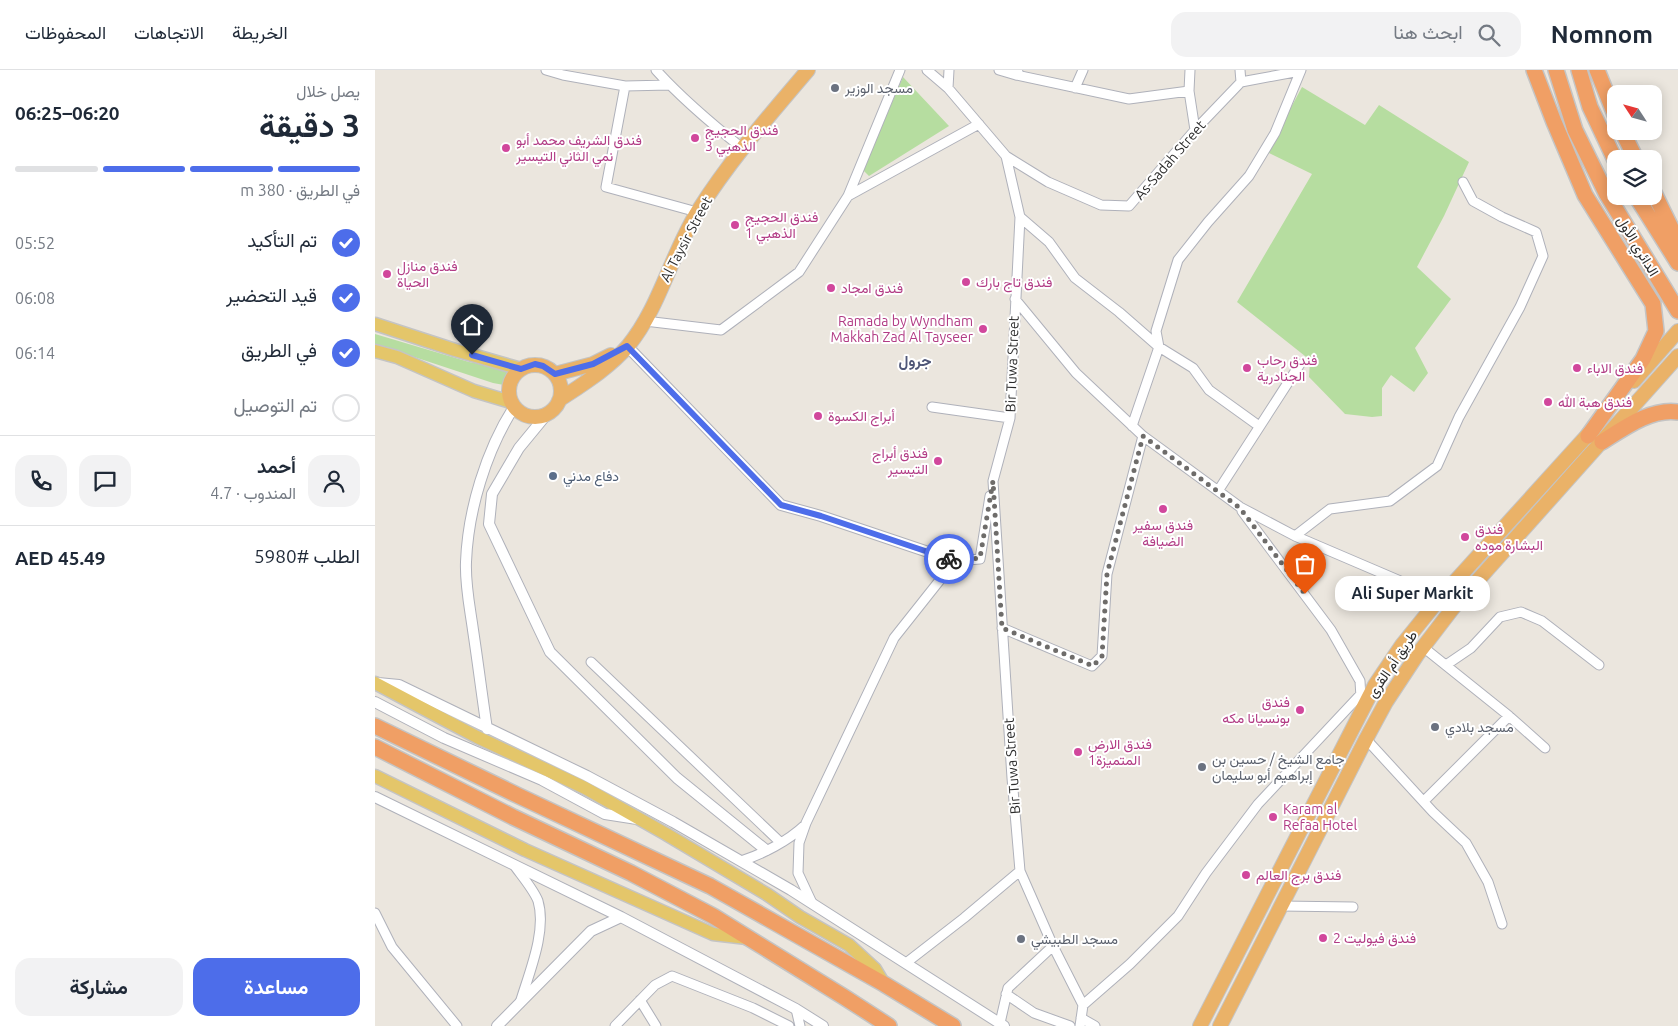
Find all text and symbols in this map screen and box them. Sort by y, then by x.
search box [1171,12,1521,57]
text: ابحث هنا [1393,21,1463,43]
icon: search [1475,21,1503,49]
text: Nomnom [1551,21,1653,48]
text: المحفوظات [25,22,106,42]
text: الاتجاهات [134,22,204,42]
text: الخريطة [232,22,288,42]
place label: مسجد الوزير [844,80,913,97]
text: يصل خلال [296,82,360,100]
marker: مسجد الوزير [829,82,841,94]
north arrow [1607,85,1663,140]
map controls [1607,85,1662,205]
text: 06:20–06:25 [15,102,120,124]
text: 3 دقيقة [259,107,360,143]
street label: As-Sadah Street [1131,117,1209,203]
place label: فندق الحجيج الذهبي 3 [705,122,778,158]
place label: فندق الشريف محمد أبو نمي الثاني التيسير [515,132,642,168]
marker: فندق الحجيج الذهبي 3 [689,132,701,144]
marker: فندق الشريف محمد أبو نمي الثاني التيسير [500,142,512,154]
button: layers [1607,150,1662,205]
text: في الطريق · 380 m [240,181,360,199]
street label: Al Taysir Street [657,193,715,284]
place label: فندق الحجيج الذهبي 1 [745,209,818,245]
street label: الدائري الأول [1610,213,1662,281]
marker: فندق الحجيج الذهبي 1 [729,219,741,231]
text: تم التأكيد [247,229,317,251]
icon: check [332,229,360,257]
text: 05:52 [15,234,55,252]
place label: فندق منازل الحياة [397,258,458,290]
marker: فندق منازل الحياة [381,268,393,280]
place label: فندق تاج بارك [976,274,1052,293]
marker: فندق تاج بارك [960,276,972,288]
place label: فندق امجاد [841,280,903,297]
marker: فندق امجاد [825,282,837,294]
text: قيد التحضير [226,284,317,306]
icon: check [332,284,360,312]
text: 06:08 [15,289,55,307]
pin [451,304,493,355]
icon: home [458,311,486,339]
place label: Ramada by Wyndham Makkah Zad Al Tayseer [831,313,974,345]
street label: Bir Tuwa Street [1002,315,1022,413]
marker: Ramada by Wyndham Makkah Zad Al Tayseer [977,323,989,335]
text: في الطريق [241,339,317,361]
icon: check [332,339,360,367]
text: 06:14 [15,344,55,362]
district label: جرول [899,352,931,370]
place label: فندق رحاب الجنادرية [1257,352,1317,385]
place label: فندق الاباء [1587,360,1643,377]
marker: فندق رحاب الجنادرية [1241,362,1253,374]
marker: فندق الاباء [1571,362,1583,374]
text: تم التوصيل [233,394,317,416]
place label: فندق هبة الله [1558,394,1632,411]
marker: فندق هبة الله [1542,396,1554,408]
place label: أبراج الكسوة [828,408,895,427]
marker: أبراج الكسوة [812,410,824,422]
place label: فندق أبراج التيسير [872,445,928,478]
button: phone [15,455,67,507]
button: chat [79,455,131,507]
text: أحمد [257,455,296,477]
button: person [308,455,360,507]
marker: فندق أبراج التيسير [932,455,944,467]
place label: دفاع مدني [563,468,619,488]
marker: دفاع مدني [547,470,559,482]
text: المندوب · 4.7 [210,484,296,502]
marker: فندق سفير الضيافة [1157,503,1169,515]
place label: فندق سفير الضيافة [1132,517,1193,549]
place label: فندق البشارة موده [1475,521,1543,554]
marker: فندق البشارة موده [1459,531,1471,543]
courier [924,534,974,584]
pin [1284,543,1326,594]
text: الطلب #5980 [254,545,360,567]
icon: bike [935,545,963,573]
text: AED 45.49 [15,547,106,569]
icon: bag [1291,550,1319,578]
callout: Ali Super Markit [1335,576,1490,612]
text: Ali Super Markit [1352,584,1473,602]
street label: طريق أم القرى [1364,628,1421,701]
place label: فندق بونسيانا مكه [1222,694,1290,727]
marker: فندق بونسيانا مكه [1294,704,1306,716]
street label: Bir Tuwa Street [1001,717,1023,815]
place label: مسجد بلادي [1445,719,1514,739]
marker: مسجد بلادي [1429,721,1441,733]
place label: فندق الارض المتميزة1 [1088,736,1152,769]
marker: فندق الارض المتميزة1 [1072,746,1084,758]
place label: جامع الشيخ / حسين بن إبراهيم أبو سليمان [1212,751,1345,785]
marker: جامع الشيخ / حسين بن إبراهيم أبو سليمان [1196,761,1208,773]
place label: Karam al Refaa Hotel [1283,801,1357,833]
marker: Karam al Refaa Hotel [1267,811,1279,823]
place label: فندق برج العالم [1256,867,1341,886]
marker: فندق برج العالم [1240,869,1252,881]
place label: فندق فيوليت 2 [1333,930,1416,947]
place label: مسجد الطبيشي [1031,931,1118,951]
marker: فندق فيوليت 2 [1317,932,1329,944]
marker: مسجد الطبيشي [1015,933,1027,945]
button: مشاركة [15,958,183,1016]
button: مساعدة [193,958,360,1016]

